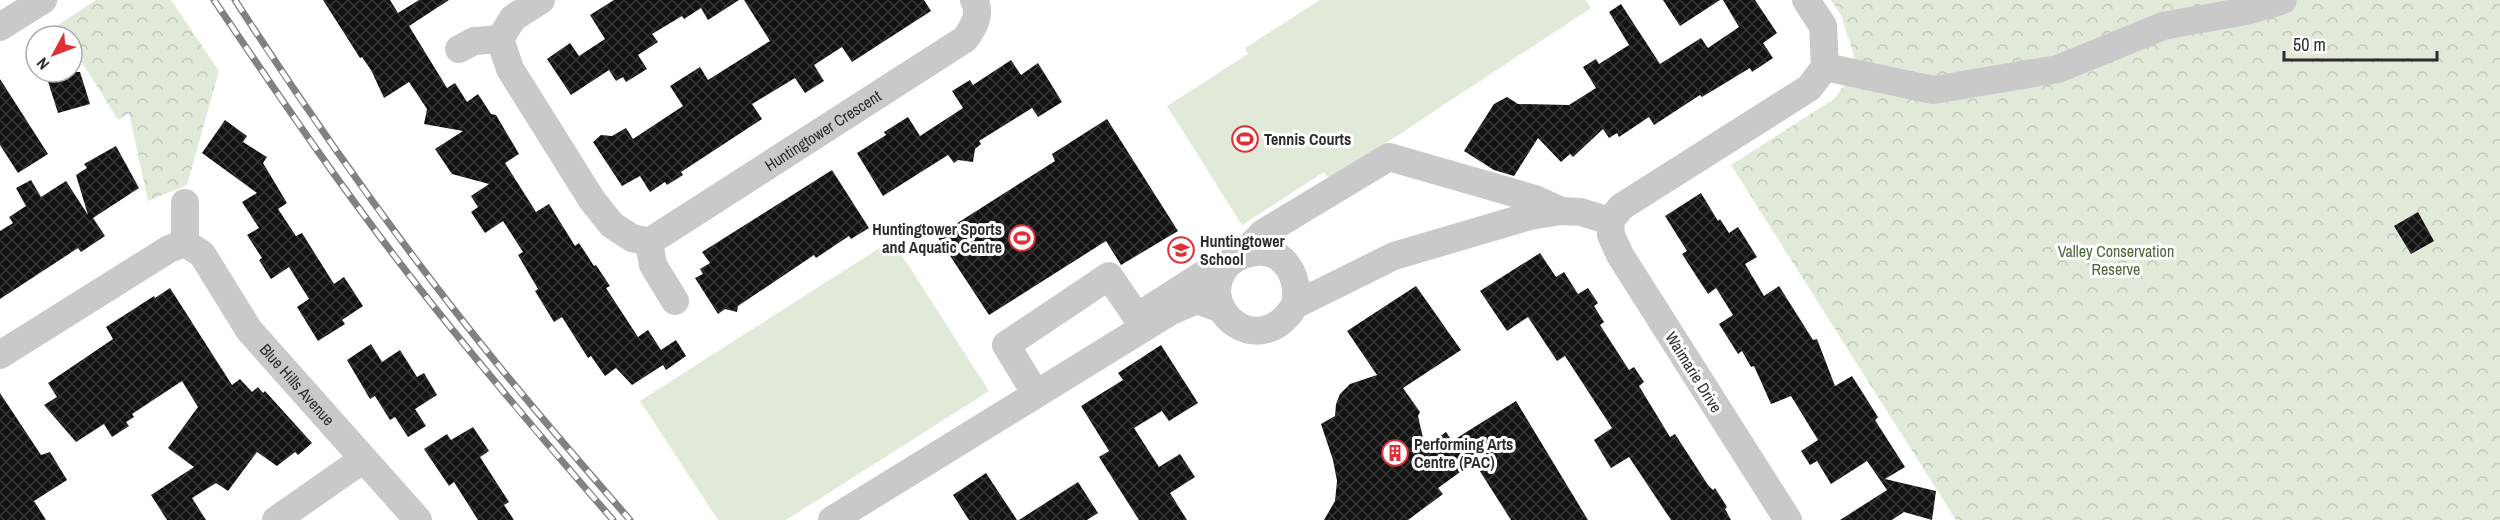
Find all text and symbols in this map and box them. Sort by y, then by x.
north arrow [24,24,84,84]
scale bar [2284,24,2437,62]
text: 50 m [2293,32,2326,57]
text: N [31,53,54,75]
street label: Huntingtower Crescent [760,85,885,176]
sports icon: Tennis Courts [1230,124,1260,154]
place label: Tennis Courts [1264,128,1351,150]
place label: Huntingtower Sports and Aquatic Centre [872,218,1002,258]
sports icon: Huntingtower Sports and Aquatic Centre [1007,223,1037,253]
place label: Huntingtower School [1200,230,1285,270]
school or university icon: Huntingtower School [1166,235,1196,265]
park label: Valley Conservation Reserve [2058,240,2174,280]
street label: Waimarie Drive [1660,327,1728,417]
street label: Blue Hills Avenue [255,339,340,430]
place label: Performing Arts Centre (PAC) [1414,433,1513,473]
building icon: Performing Arts Centre (PAC) [1380,438,1410,468]

